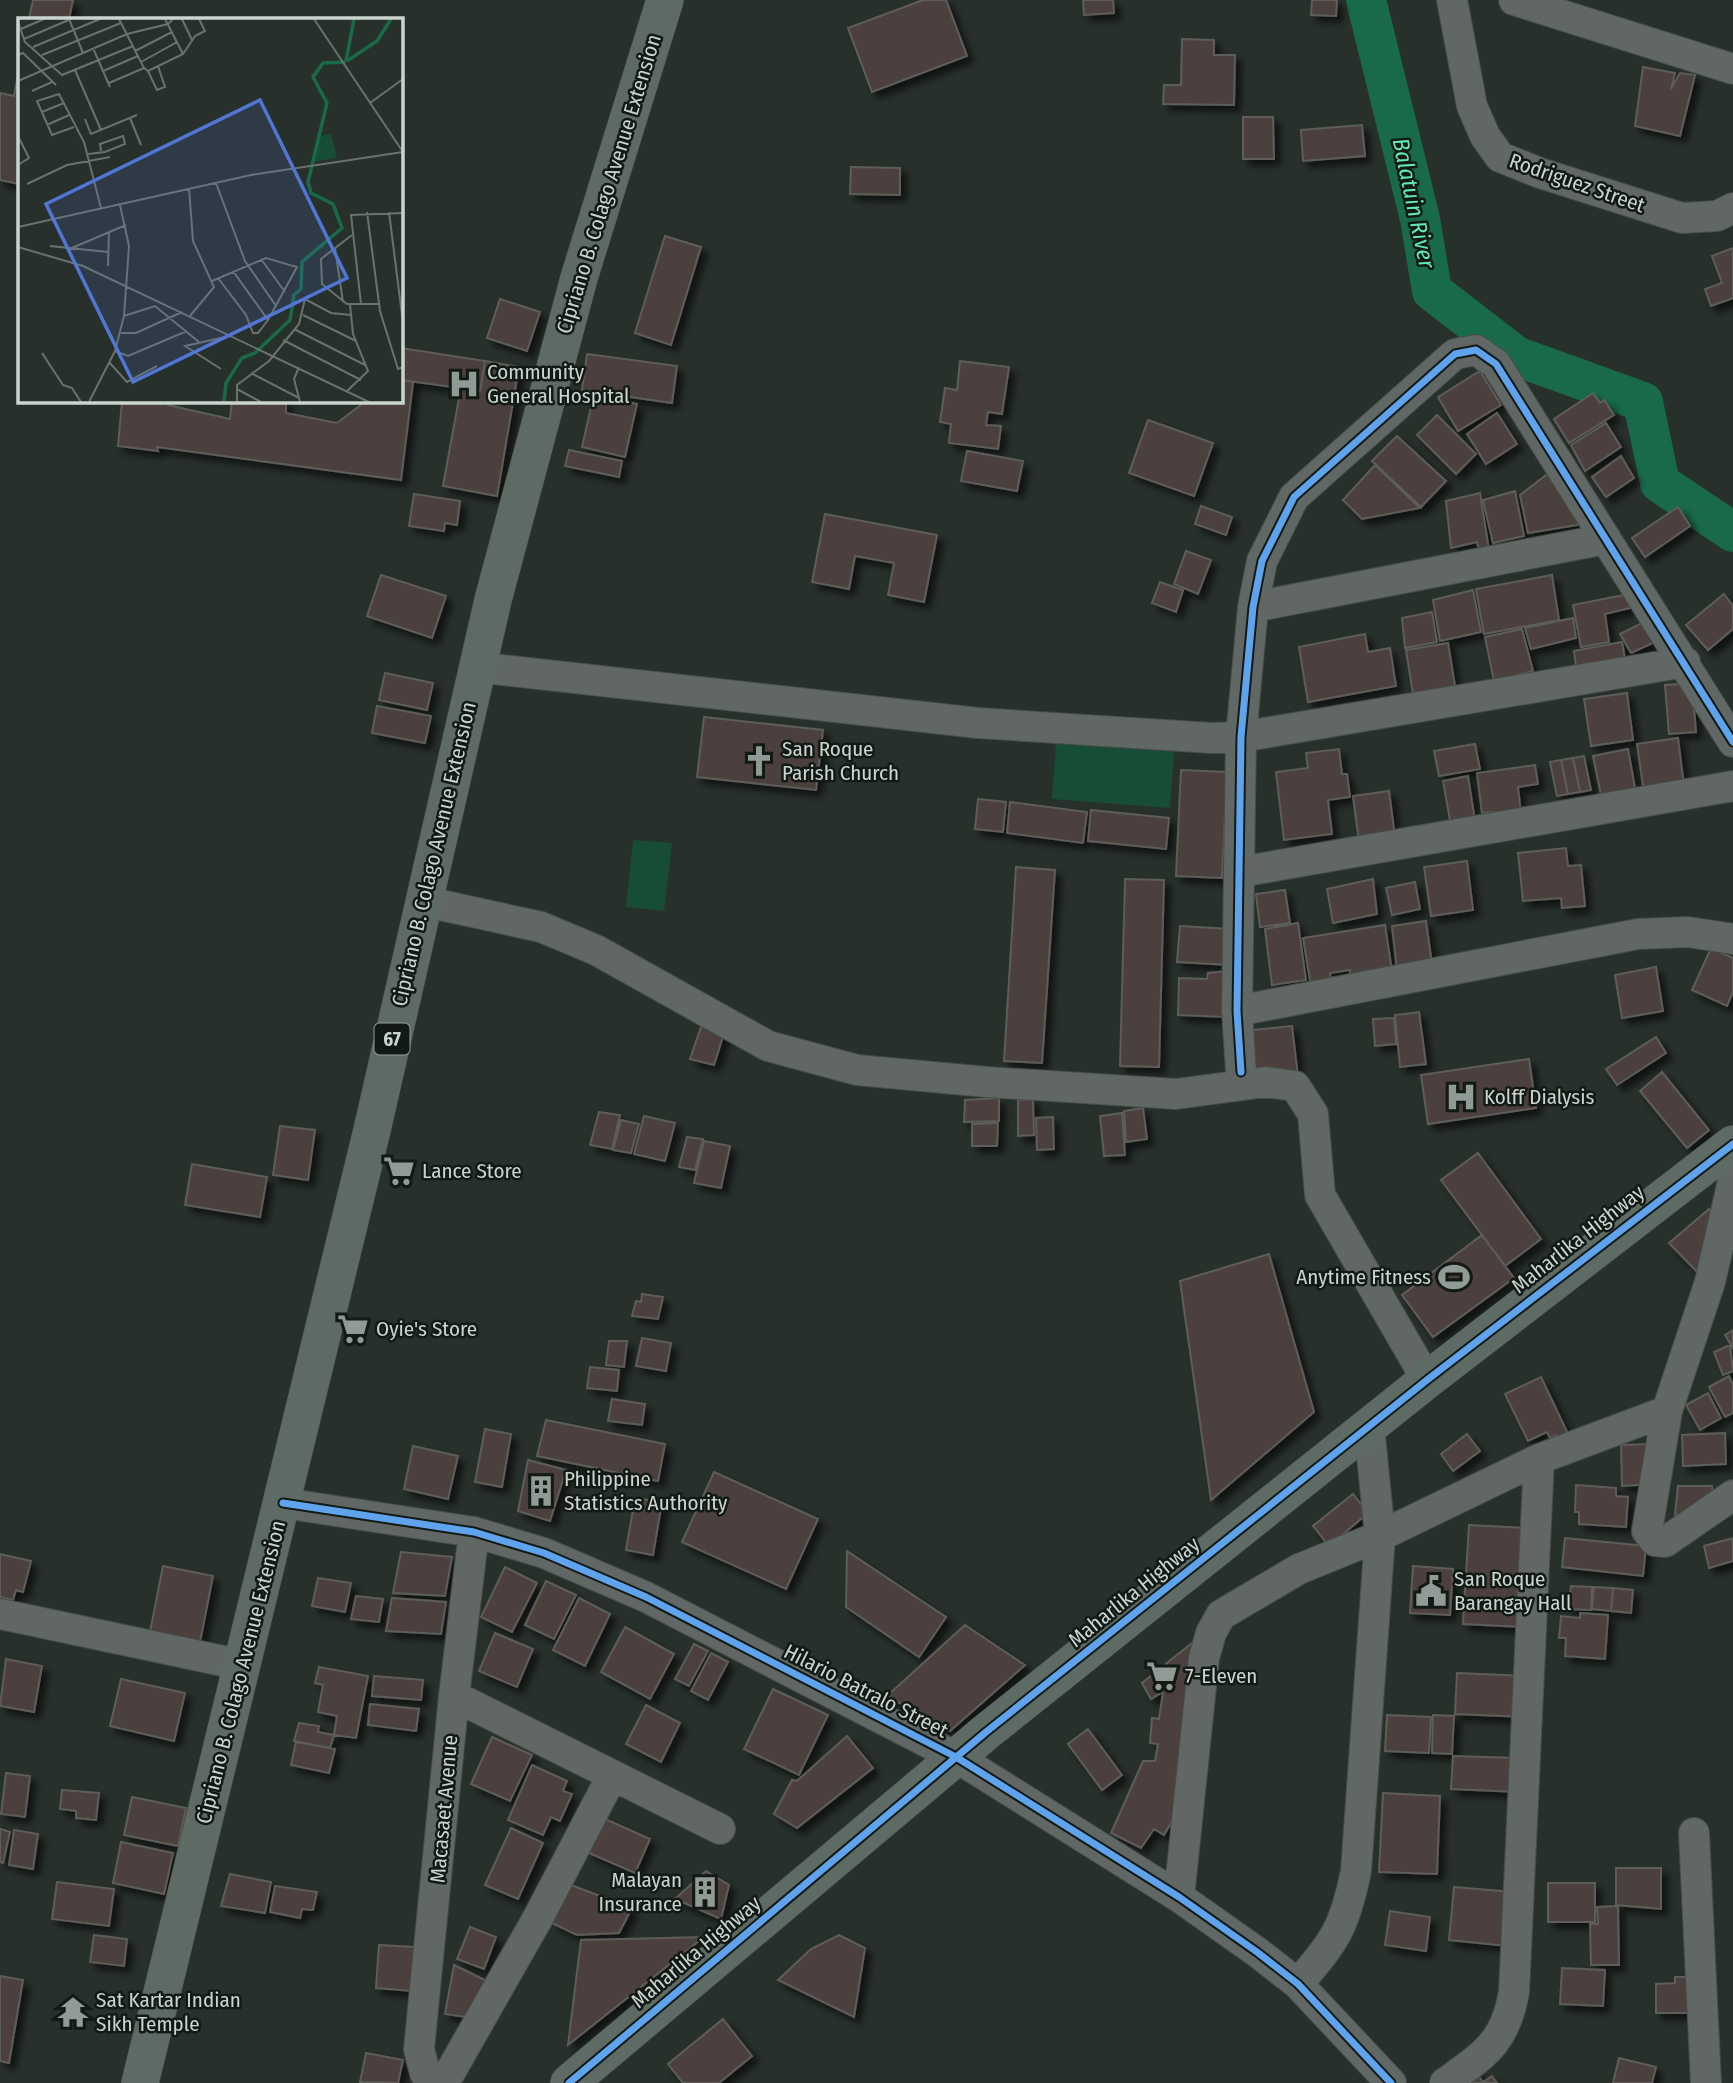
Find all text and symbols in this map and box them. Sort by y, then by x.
inset map [18,18,402,402]
street label: Cipriano B. Colago Avenue Extension [551,31,667,337]
water label: Balatuin River [1387,135,1442,272]
street label: Rodriguez Street [1506,148,1648,218]
place label: Community General Hospital [487,359,630,409]
hospital icon: Community General Hospital [447,367,481,401]
street label: Cipriano B. Colago Avenue Extension [386,699,482,1009]
place label: San Roque Parish Church [782,736,899,786]
church icon: San Roque Parish Church [742,744,776,778]
road number: 67 [374,1023,410,1054]
hospital icon: Kolff Dialysis [1444,1080,1478,1114]
place label: Kolff Dialysis [1484,1084,1595,1110]
supermarket icon: Lance Store [382,1154,416,1188]
place label: Lance Store [422,1158,522,1184]
street label: Maharlika Highway [1506,1179,1650,1299]
sports icon: Anytime Fitness [1437,1260,1471,1294]
place label: Anytime Fitness [1296,1264,1431,1290]
supermarket icon: Oyie's Store [336,1312,370,1346]
place label: Oyie's Store [376,1316,477,1342]
place label: Philippine Statistics Authority [564,1466,728,1516]
building icon: Philippine Statistics Authority [524,1474,558,1508]
street label: Cipriano B. Colago Avenue Extension [191,1518,291,1826]
street label: Maharlika Highway [1063,1531,1205,1653]
place label: San Roque Barangay Hall [1454,1566,1572,1616]
public building icon: San Roque Barangay Hall [1414,1574,1448,1608]
street label: Hilario Batralo Street [780,1638,953,1744]
supermarket icon: 7-Eleven [1145,1659,1179,1693]
place label: 7-Eleven [1185,1663,1257,1689]
street label: Macasaet Avenue [425,1734,463,1884]
place label: Malayan Insurance [598,1867,682,1917]
building icon: Malayan Insurance [688,1875,722,1909]
street label: Maharlika Highway [626,1890,767,2014]
place label: Sat Kartar Indian Sikh Temple [96,1987,241,2037]
temple icon: Sat Kartar Indian Sikh Temple [56,1995,90,2029]

